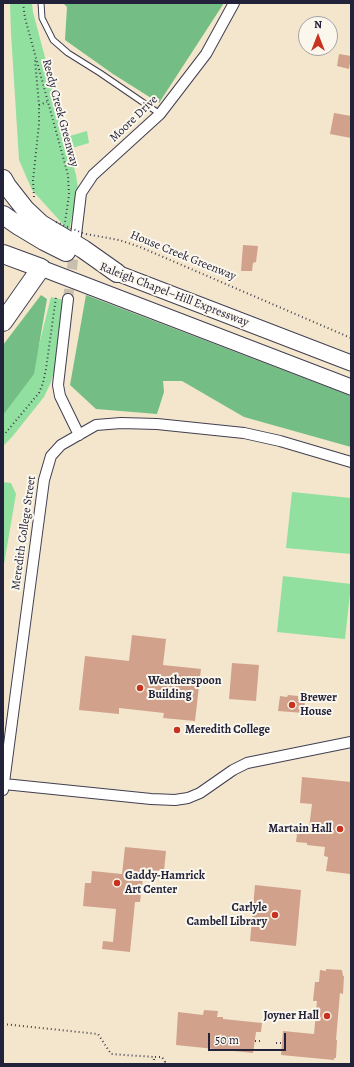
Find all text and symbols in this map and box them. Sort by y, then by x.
north arrow [298,16,338,56]
text: N [314,17,322,32]
street label: Reedy Creek Greenway [39,57,81,169]
street label: Moore Drive [107,93,161,145]
street label: House Creek Greenway [128,228,238,284]
street label: Raleigh Chapel–Hill Expressway [97,260,251,330]
street label: Meredith College Street [9,475,39,591]
place label: Weatherspoon Building [148,674,222,702]
marker: Weatherspoon Building [135,683,145,693]
place label: Brewer House [300,691,337,719]
marker: Brewer House [287,700,297,710]
place label: Meredith College [185,723,270,737]
marker: Meredith College [172,725,182,735]
place label: Martain Hall [268,822,332,836]
marker: Martain Hall [335,824,345,834]
place label: Gaddy-Hamrick Art Center [125,869,205,897]
marker: Gaddy-Hamrick Art Center [112,878,122,888]
place label: Carlyle Cambell Library [186,901,267,929]
marker: Carlyle Cambell Library [270,910,280,920]
place label: Joyner Hall [264,1009,319,1023]
marker: Joyner Hall [322,1011,332,1021]
scale bar [210,1025,288,1051]
text: 50 m [215,1032,239,1048]

